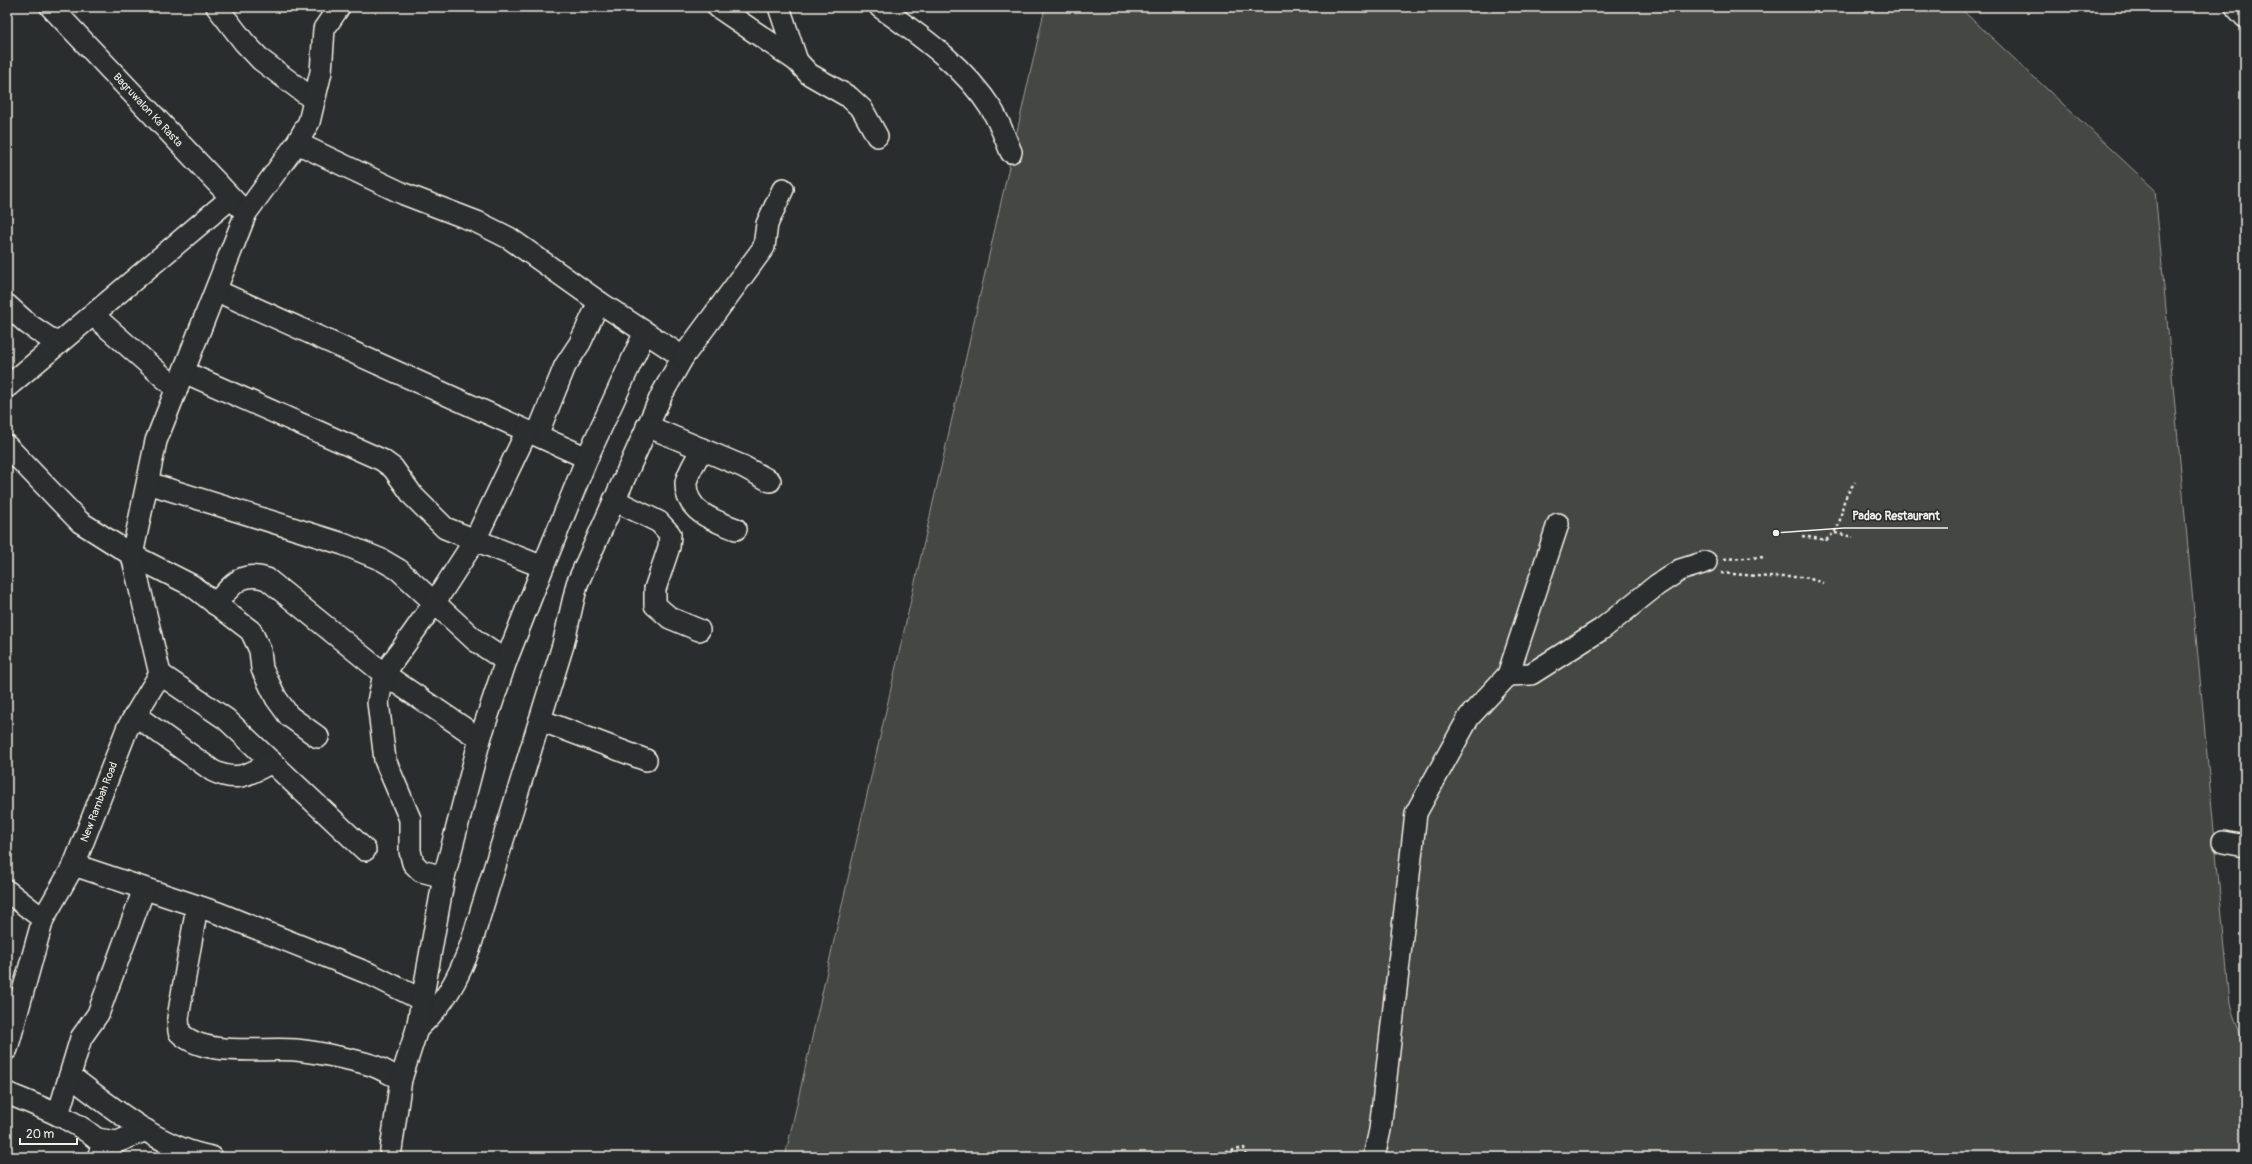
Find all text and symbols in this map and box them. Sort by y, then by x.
street label: Bagruwalon Ka Rasta [111,70,185,150]
callout: Padao Restaurant [1844,504,1948,528]
text: Padao Restaurant [1852,509,1941,524]
street label: New Rambah Road [78,760,120,844]
scale bar [20,1120,77,1146]
text: 20 m [26,1127,55,1142]

